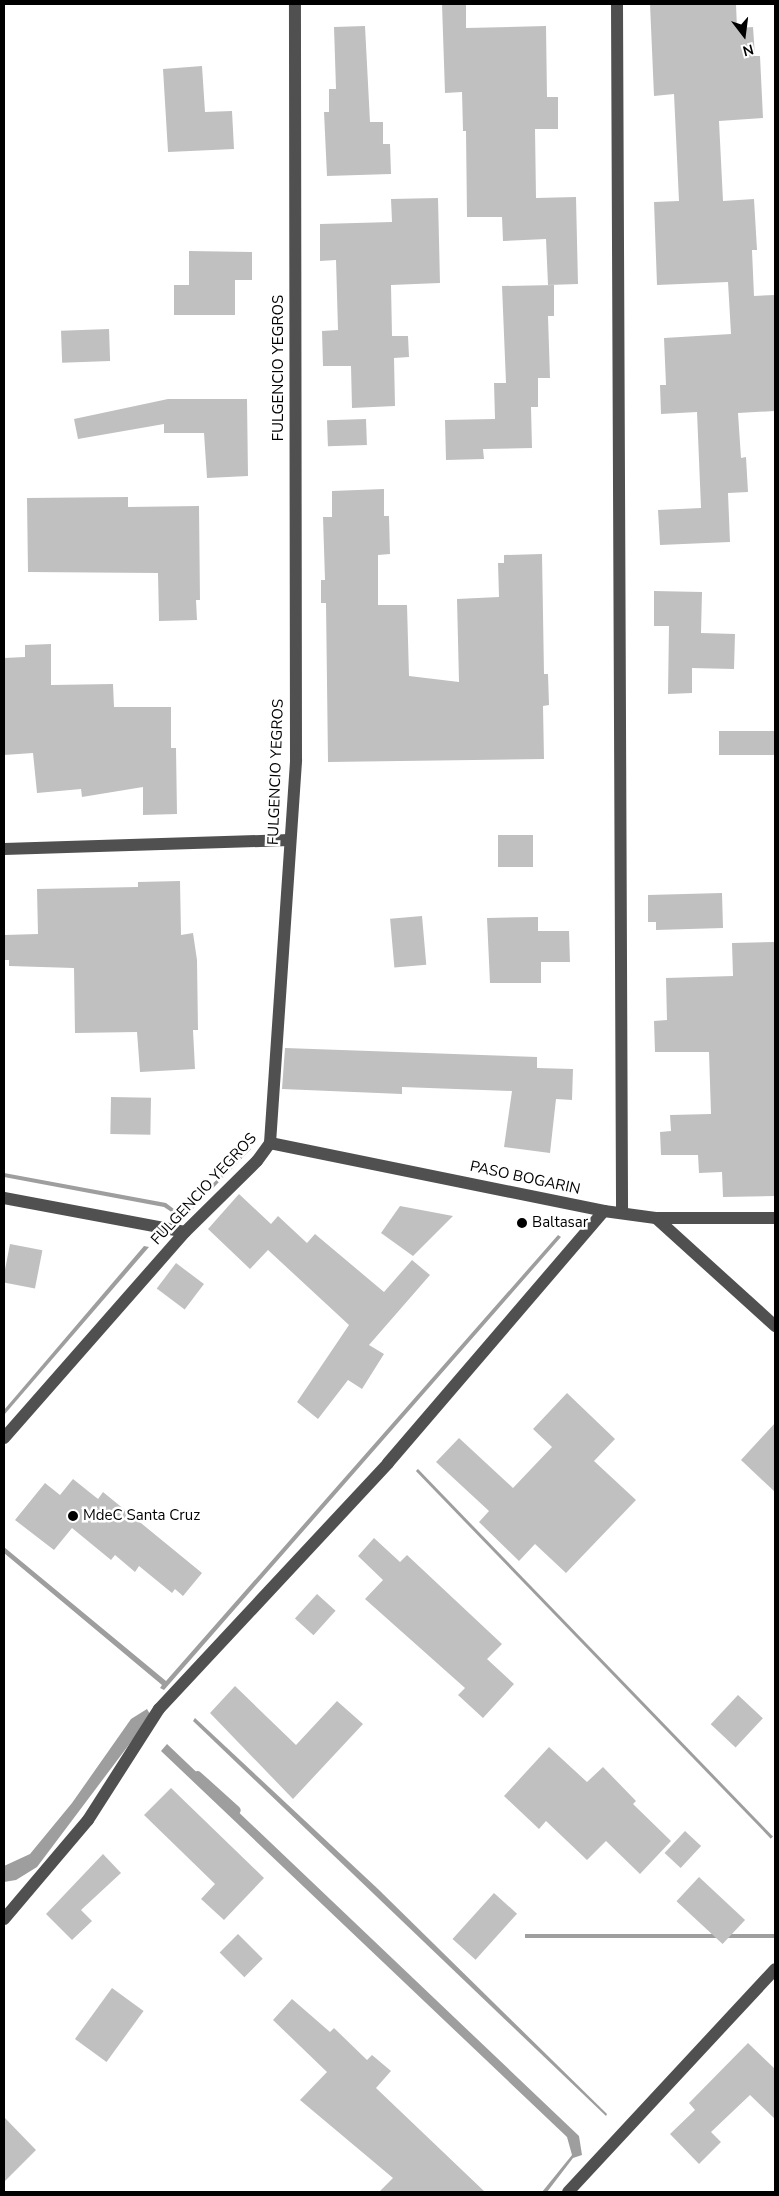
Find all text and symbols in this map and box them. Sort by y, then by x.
north arrow [719,10,769,60]
text: N [740,39,756,61]
street label: FULGENCIO YEGROS [270,295,288,441]
street label: FULGENCIO YEGROS [264,699,288,845]
street label: FULGENCIO YEGROS [148,1129,260,1249]
street label: PASO BOGARIN [468,1158,582,1198]
place label: Baltasar [532,1214,588,1232]
marker: Baltasar [516,1217,528,1229]
place label: MdeC Santa Cruz [83,1507,200,1525]
marker: MdeC Santa Cruz [67,1510,79,1522]

